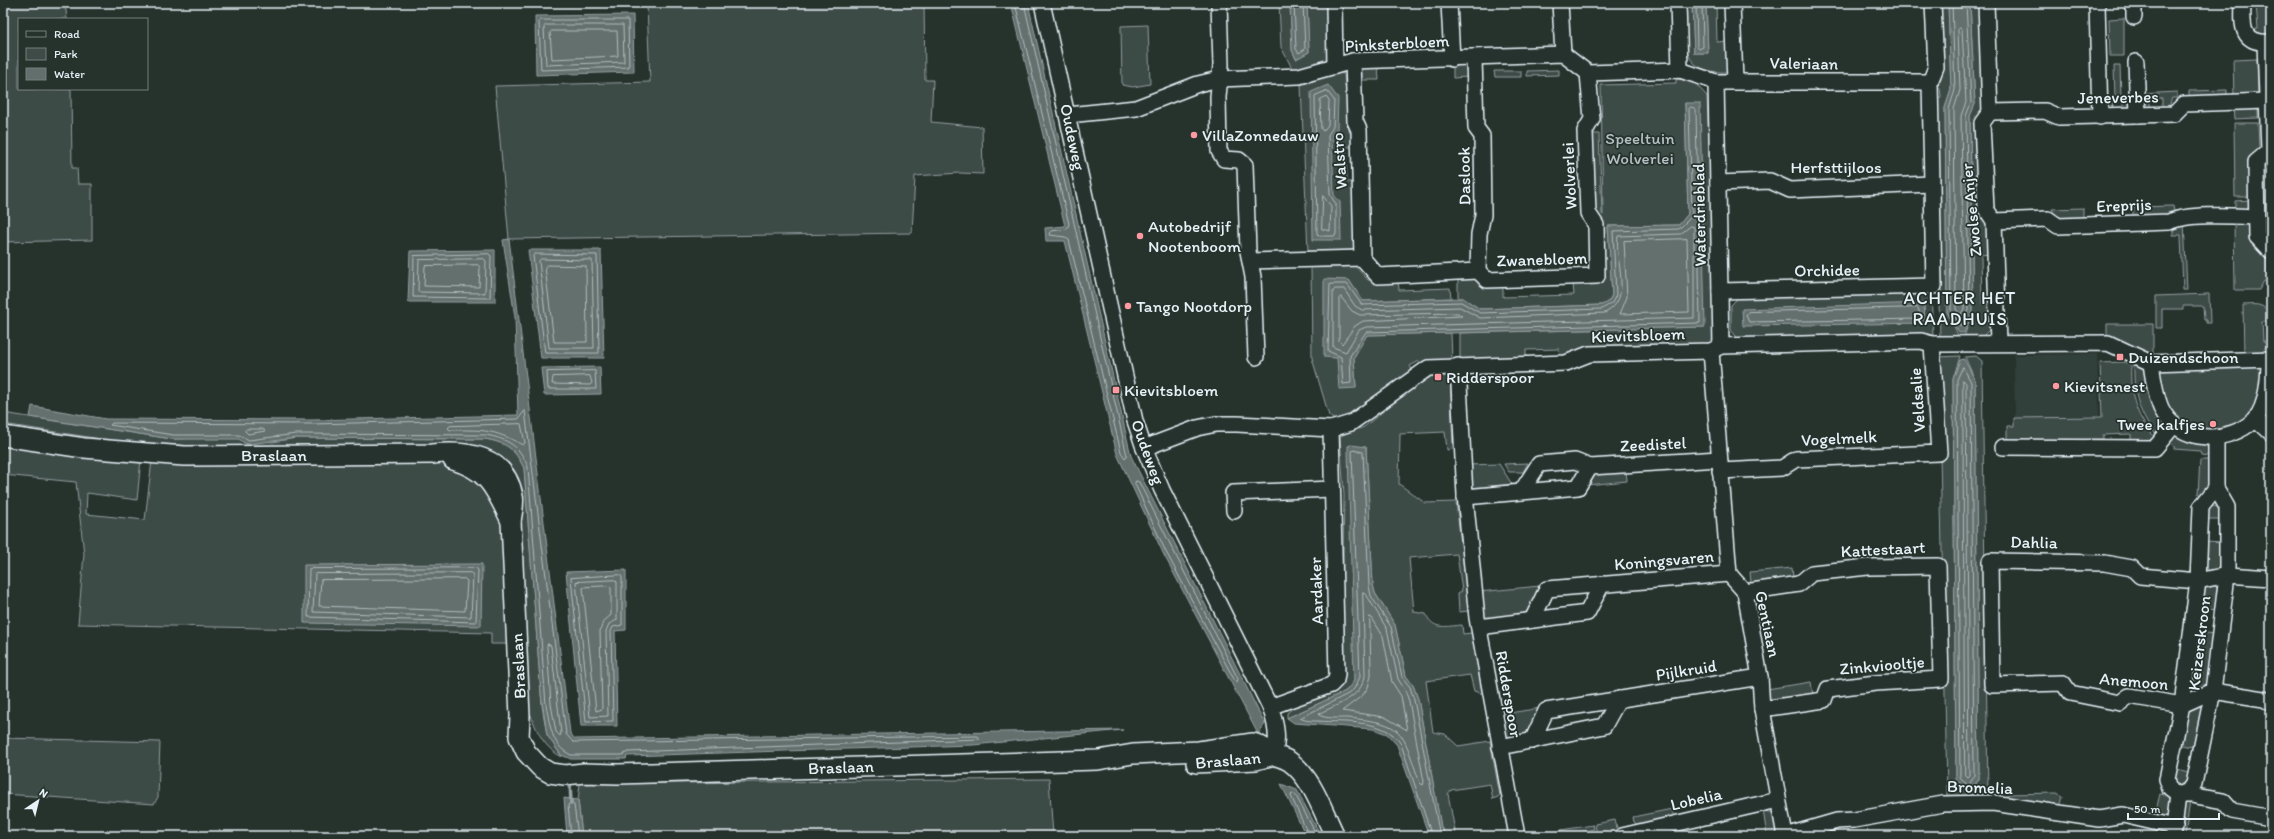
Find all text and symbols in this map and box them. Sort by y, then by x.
legend [18,18,148,90]
text: Road [54,27,80,41]
street label: Pinksterbloem [1344,30,1450,56]
text: Park [54,47,78,61]
street label: Valeriaan [1770,52,1839,74]
text: Water [54,67,85,81]
street label: Jeneverbes [2077,86,2159,108]
street label: Oudeweg [1056,102,1090,172]
place label: VillaZonnedauw [1202,125,1319,145]
park label: Speeltuin Wolverlei [1605,128,1675,168]
marker: VillaZonnedauw [1189,130,1199,140]
street label: Walstro [1327,132,1351,190]
street label: Wolverlei [1557,142,1581,210]
street label: Daslook [1453,146,1475,205]
street label: Herfsttijloos [1790,157,1882,177]
street label: Zwolse Anjer [1956,162,1986,258]
street label: Waterdrieblad [1688,163,1710,267]
street label: Ereprijs [2096,194,2152,216]
place label: Autobedrijf Nootenboom [1148,216,1241,256]
marker: Autobedrijf Nootenboom [1135,231,1145,241]
street label: Zwanebloem [1496,247,1588,271]
street label: Orchidee [1794,259,1860,281]
district label: ACHTER HET RAADHUIS [1904,287,2016,330]
place label: Tango Nootdorp [1136,296,1252,316]
marker: Tango Nootdorp [1123,301,1133,311]
street label: Kievitsbloem [1591,323,1685,347]
place label: Duizendschoon [2128,347,2239,367]
marker: Duizendschoon [2115,352,2125,362]
place label: Ridderspoor [1446,367,1534,387]
street label: Veldsalie [1905,367,1929,433]
marker: Ridderspoor [1433,372,1443,382]
place label: Kievitsnest [2064,376,2145,396]
place label: Kievitsbloem [1124,380,1218,400]
marker: Kievitsnest [2051,381,2061,391]
marker: Kievitsbloem [1111,385,1121,395]
place label: Twee kalfjes [2117,414,2205,434]
street label: Oudeweg [1127,417,1169,487]
marker: Twee kalfjes [2208,419,2218,429]
street label: Vogelmelk [1801,426,1878,450]
street label: Zeedistel [1619,432,1687,456]
street label: Braslaan [241,445,307,465]
street label: Dahlia [2010,532,2058,552]
street label: Kattestaart [1840,537,1926,561]
street label: Koningsvaren [1613,546,1715,574]
street label: Aardaker [1305,557,1327,625]
street label: Gentiaan [1751,589,1785,659]
street label: Keizerskroon [2183,594,2215,692]
street label: Braslaan [506,632,530,699]
street label: Ridderspoor [1492,649,1527,739]
street label: Zinkviooltje [1839,651,1925,679]
street label: Pijlkruid [1654,655,1718,685]
street label: Anemoon [2099,668,2170,694]
street label: Braslaan [1194,747,1262,773]
street label: Braslaan [808,756,875,778]
street label: Bromelia [1947,776,2014,798]
north arrow [18,781,58,821]
street label: Lobelia [1668,783,1724,815]
text: N [37,786,50,801]
scale bar [2128,795,2219,821]
text: 50 m [2134,802,2160,816]

